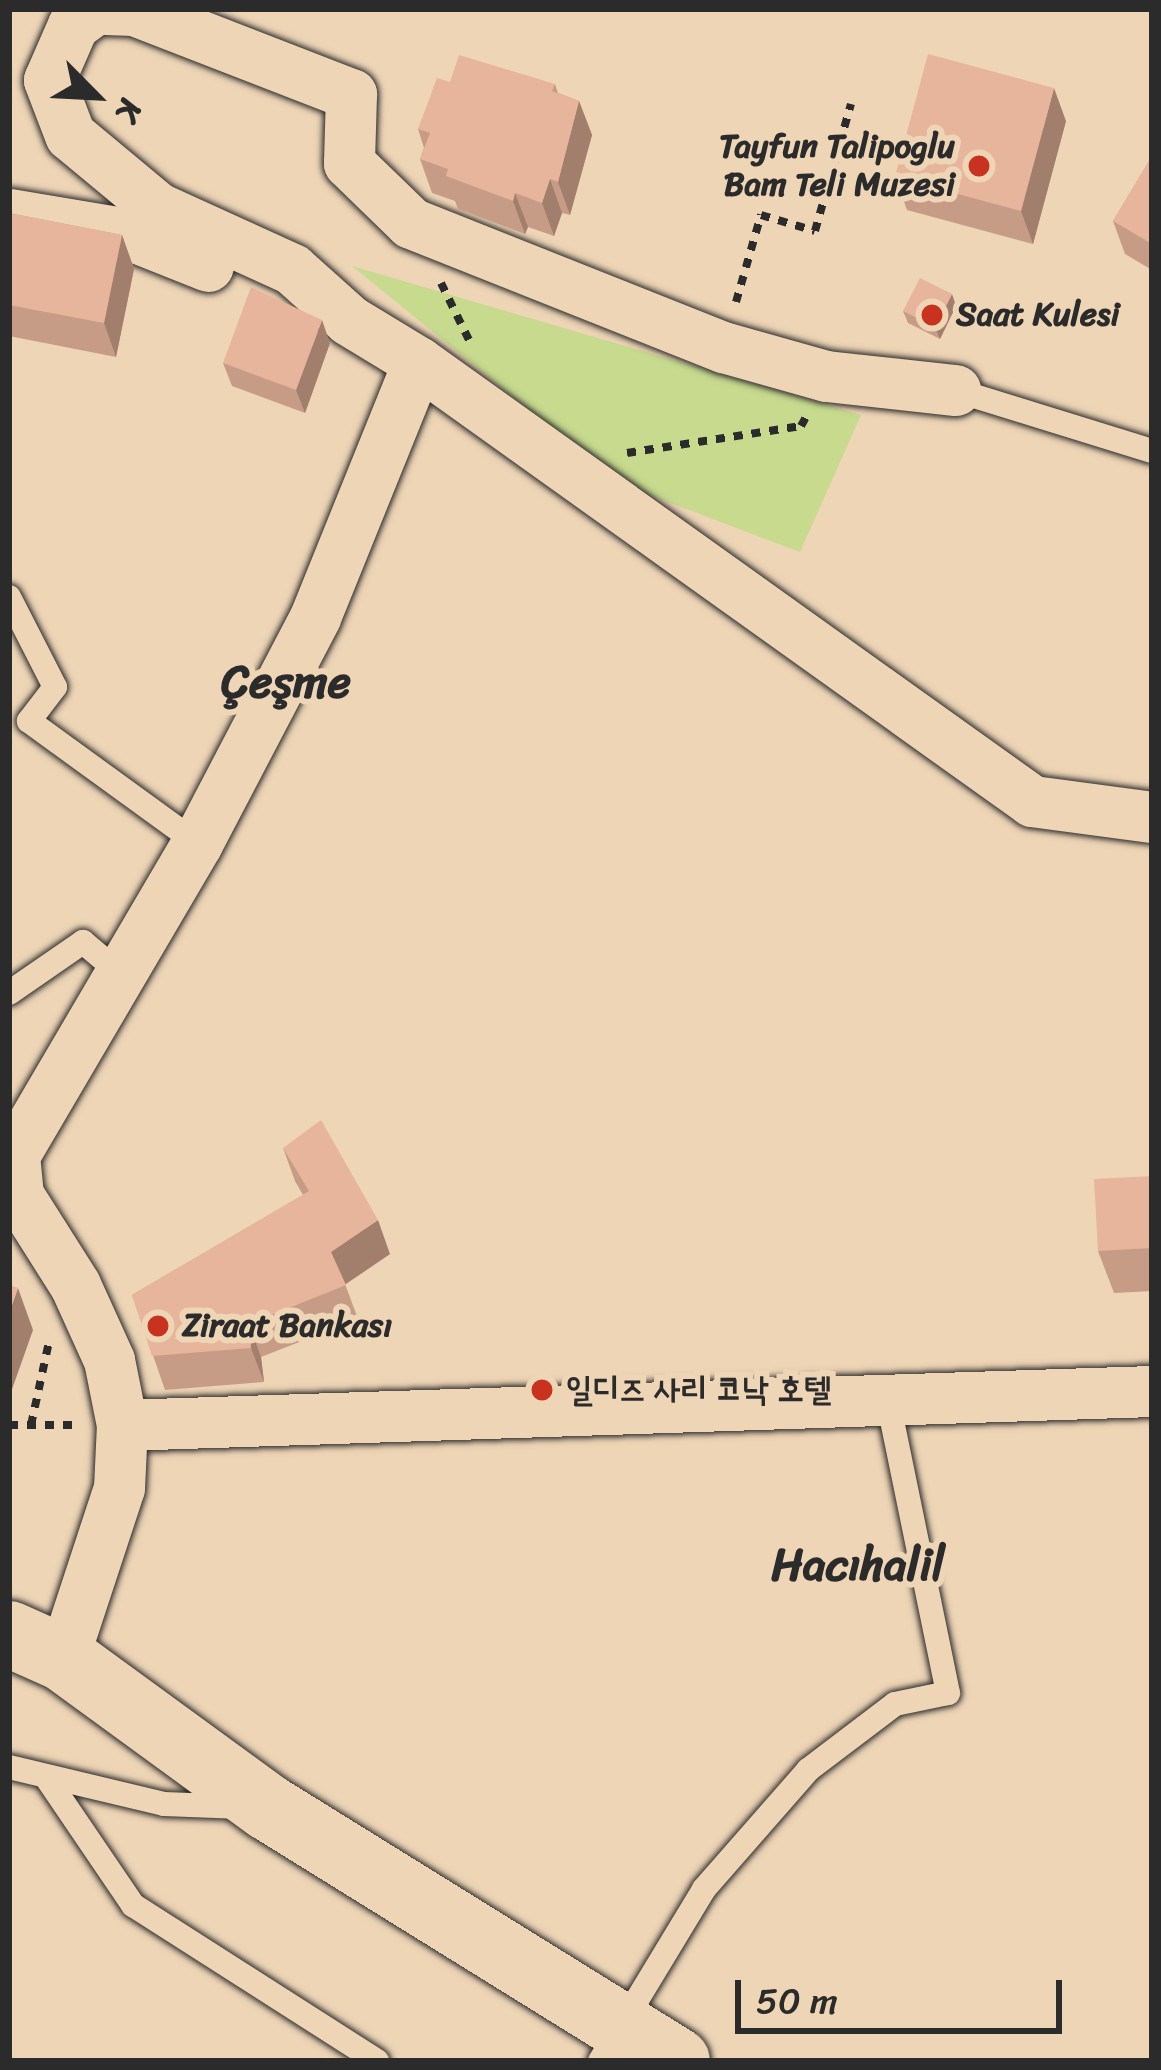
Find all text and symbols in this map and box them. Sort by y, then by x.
north arrow [36,36,156,156]
text: K [98,90,159,132]
place label: Tayfun Talipoglu Bam Teli Muzesi [719,127,955,205]
marker: Tayfun Talipoglu Bam Teli Muzesi [966,153,992,179]
place label: Saat Kulesi [956,295,1121,335]
marker: Saat Kulesi [919,302,945,328]
district label: Çeşme [221,656,351,710]
place label: Ziraat Bankası [182,1306,391,1346]
marker: Ziraat Bankası [145,1313,171,1339]
place label: 일디즈 사리 코낙 호텔 [566,1370,831,1410]
marker: 일디즈 사리 코낙 호텔 [529,1377,555,1403]
district label: Hacıhalil [771,1539,945,1593]
scale bar [741,1956,1068,2030]
text: 50 m [756,1969,838,2033]

